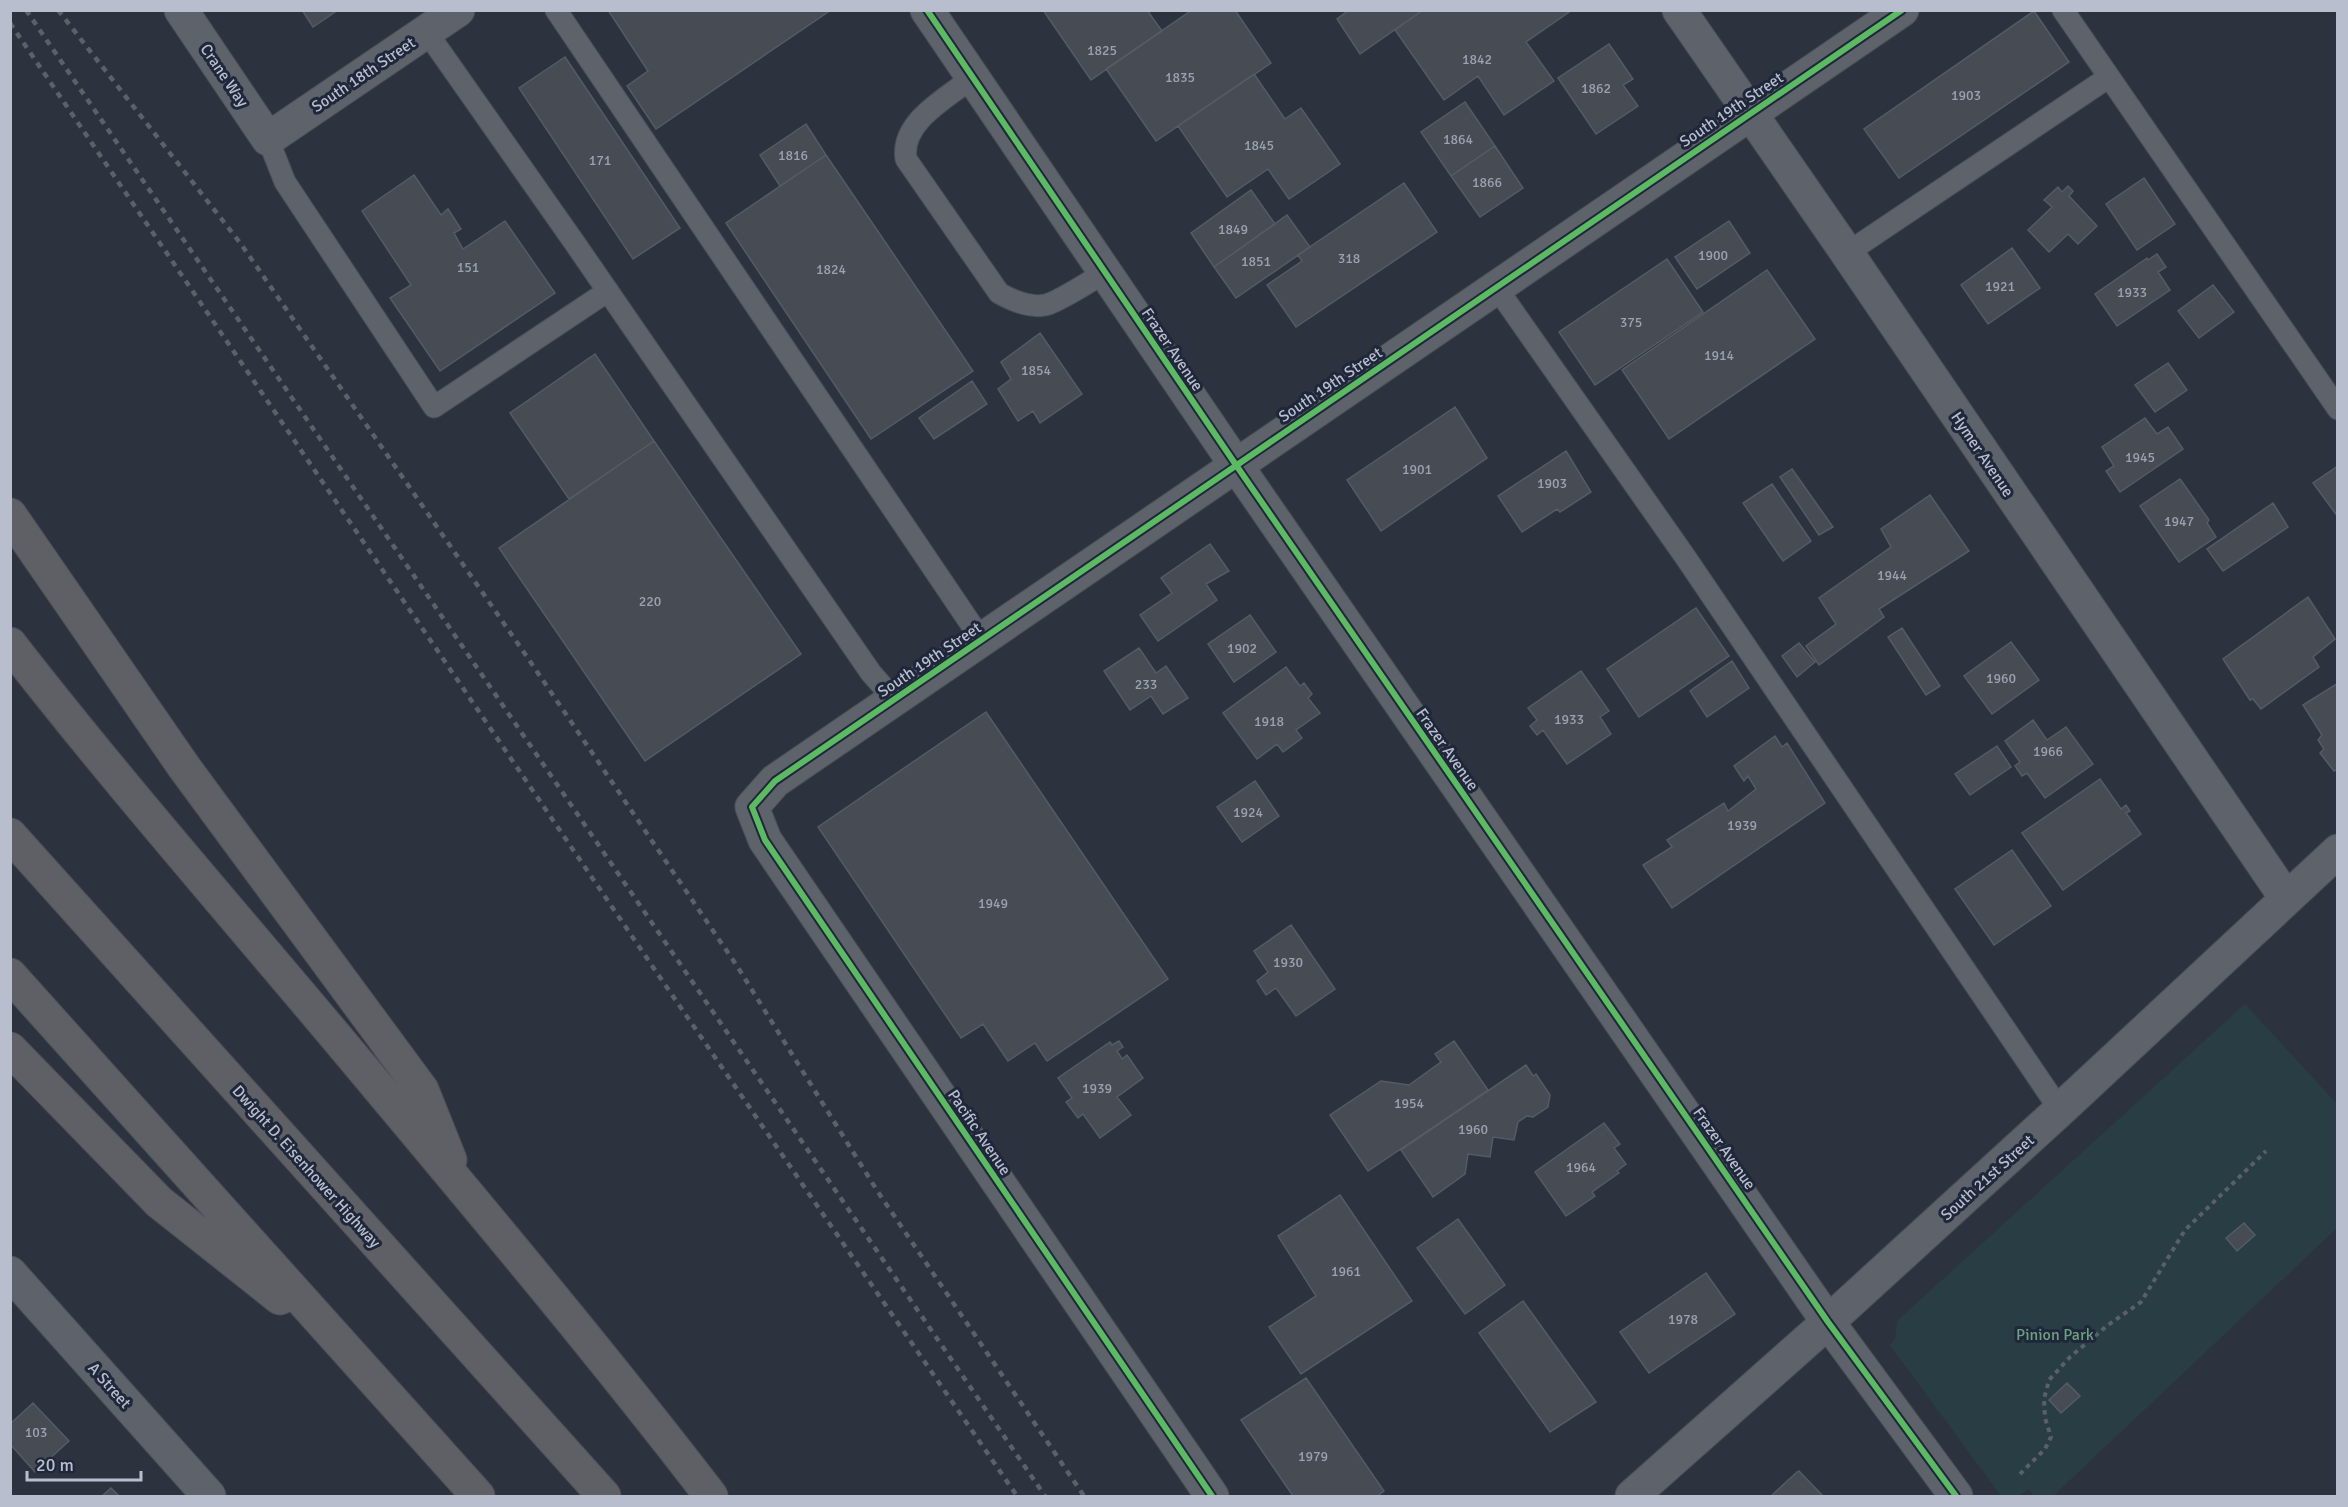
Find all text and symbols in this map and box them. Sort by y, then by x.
street label: South 18th Street [308,33,419,117]
street label: Crane Way [196,40,253,112]
house number: 1825 [1087,42,1117,59]
house number: 1842 [1462,51,1492,68]
street label: South 19th Street [1676,68,1787,152]
house number: 1835 [1165,69,1195,86]
house number: 1862 [1581,80,1611,97]
house number: 1903 [1951,87,1981,104]
house number: 1864 [1443,131,1474,148]
house number: 1845 [1244,137,1274,154]
house number: 1816 [778,147,808,164]
house number: 171 [589,152,611,169]
house number: 1866 [1472,174,1502,191]
house number: 1849 [1218,221,1248,238]
house number: 1900 [1698,247,1728,264]
house number: 318 [1338,250,1360,267]
house number: 1851 [1241,253,1271,270]
house number: 151 [457,259,479,276]
house number: 1824 [816,261,847,278]
house number: 1921 [1985,278,2015,295]
house number: 1933 [2117,284,2147,301]
street label: Frazer Avenue [1137,304,1207,395]
house number: 375 [1620,314,1642,331]
street label: South 19th Street [1275,343,1386,427]
house number: 1914 [1704,347,1735,364]
house number: 1854 [1021,362,1052,379]
street label: Hymer Avenue [1946,408,2018,501]
house number: 1945 [2125,449,2155,466]
house number: 1901 [1402,461,1432,478]
house number: 1903 [1537,475,1567,492]
house number: 1947 [2164,513,2194,530]
house number: 1944 [1877,567,1908,584]
house number: 220 [639,593,661,610]
street label: South 19th Street [874,618,985,702]
house number: 1902 [1227,640,1257,657]
house number: 1960 [1986,670,2016,687]
house number: 233 [1135,676,1157,693]
street label: Frazer Avenue [1411,704,1483,795]
house number: 1933 [1554,711,1584,728]
house number: 1918 [1254,713,1284,730]
house number: 1966 [2033,743,2063,760]
house number: 1924 [1233,804,1264,821]
house number: 1939 [1727,817,1757,834]
house number: 1949 [978,895,1008,912]
house number: 1930 [1273,954,1303,971]
house number: 1939 [1082,1080,1112,1097]
street label: Dwight D. Eisenhower Highway [228,1081,385,1253]
street label: Pacific Avenue [943,1086,1015,1179]
house number: 1954 [1394,1095,1425,1112]
street label: Frazer Avenue [1688,1103,1760,1194]
house number: 1960 [1458,1121,1488,1138]
street label: South 21st Street [1937,1130,2039,1225]
house number: 1964 [1566,1159,1597,1176]
house number: 1961 [1331,1263,1361,1280]
house number: 1978 [1668,1311,1698,1328]
park label: Pinion Park [2016,1325,2094,1345]
street label: A Street [83,1359,135,1413]
house number: 103 [25,1424,47,1441]
scale bar [27,1444,141,1482]
house number: 1979 [1298,1448,1328,1465]
text: 20 m [36,1454,74,1476]

